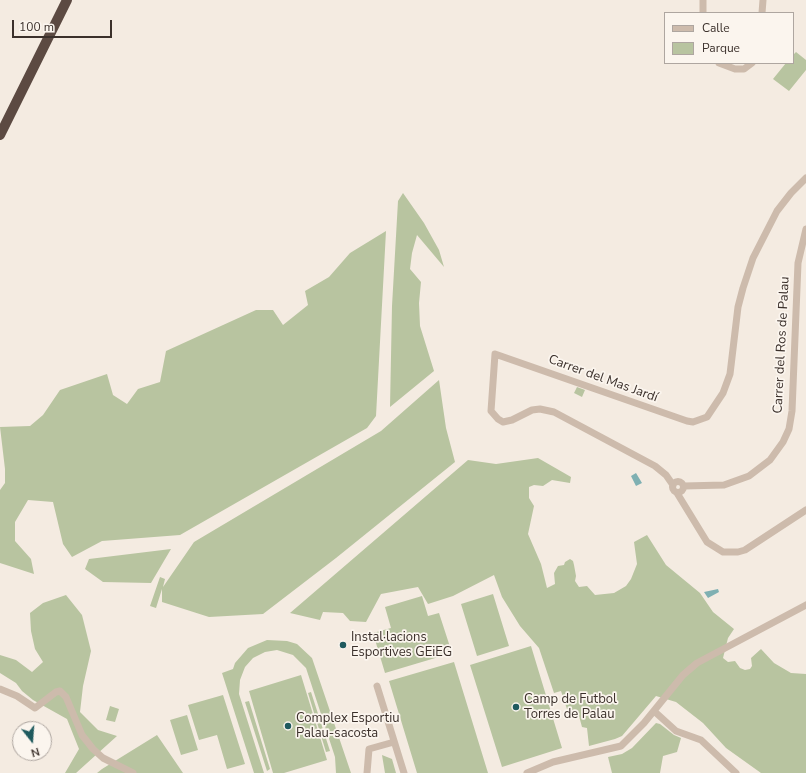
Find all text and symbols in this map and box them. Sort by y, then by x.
scale bar [14,12,114,38]
legend [664,12,794,64]
text: 100 m [19,19,54,35]
text: Calle [702,20,730,36]
text: Parque [702,40,740,56]
street label: Carrer del Ros de Palau [771,276,793,414]
street label: Carrer del Mas Jardí [546,352,660,406]
place label: Instal·lacions Esportives GEiEG [351,630,452,661]
marker: Instal·lacions Esportives GEiEG [338,640,348,650]
place label: Camp de Futbol Torres de Palau [524,692,617,723]
marker: Camp de Futbol Torres de Palau [511,702,521,712]
place label: Complex Esportiu Palau-sacosta [296,711,399,742]
north arrow [12,721,52,761]
marker: Complex Esportiu Palau-sacosta [283,721,293,731]
text: N [29,744,41,760]

